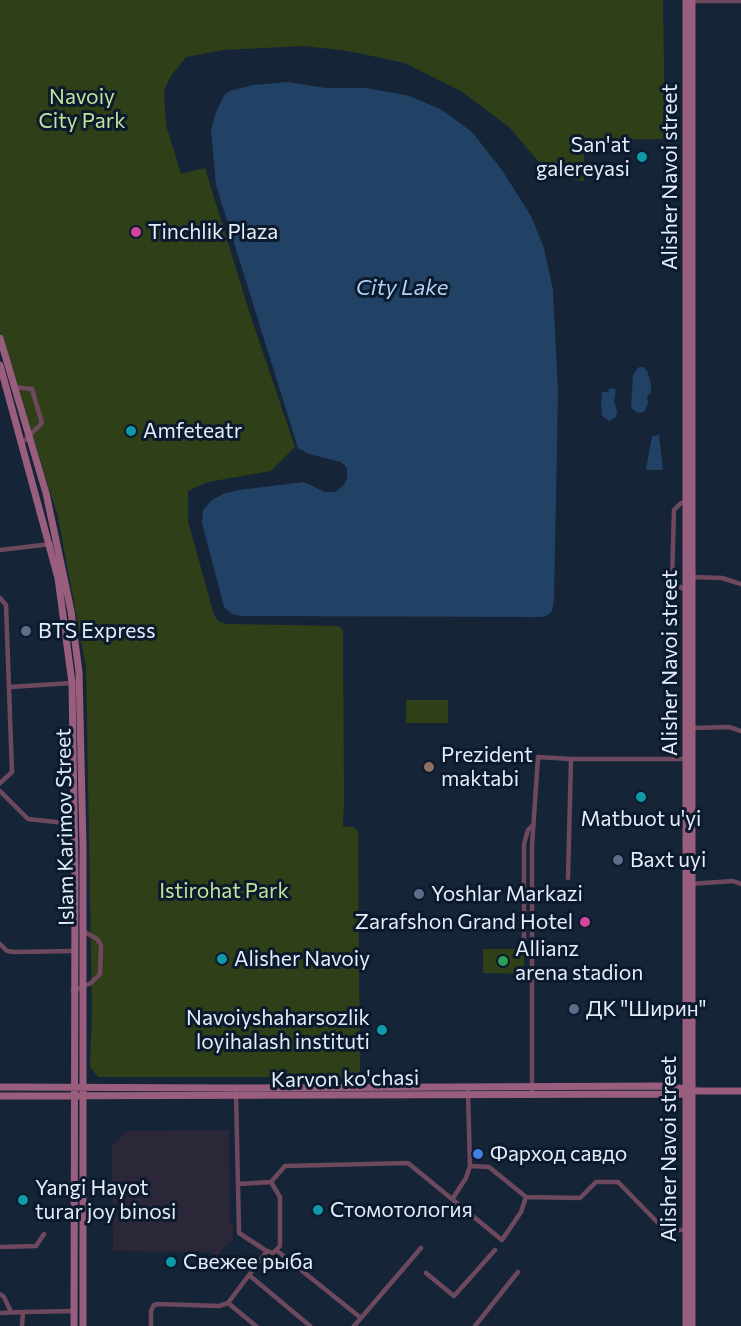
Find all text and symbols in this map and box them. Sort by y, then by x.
park label: Navoiy City Park [38,84,126,134]
street label: Alisher Navoi street [657,84,683,270]
place label: San'at galereyasi [536,132,630,182]
marker: San'at galereyasi [635,150,649,164]
place label: Tinchlik Plaza [148,219,278,245]
marker: Tinchlik Plaza [129,225,143,239]
water label: City Lake [356,275,448,301]
place label: Amfeteatr [143,418,242,444]
marker: Amfeteatr [124,424,138,438]
street label: Alisher Navoi street [657,570,683,756]
place label: BTS Express [38,618,155,644]
marker: BTS Express [19,624,33,638]
street label: Islam Karimov Street [51,728,79,926]
place label: Prezident maktabi [441,742,533,792]
marker: Prezident maktabi [422,760,436,774]
marker: Matbuot u'yi [634,790,648,804]
place label: Matbuot u'yi [581,806,701,832]
place label: Baxt uyi [630,847,706,873]
marker: Baxt uyi [611,853,625,867]
park label: Istirohat Park [159,878,289,904]
place label: Yoshlar Markazi [431,881,583,907]
marker: Yoshlar Markazi [412,887,426,901]
place label: Zarafshon Grand Hotel [355,909,573,935]
marker: Zarafshon Grand Hotel [578,915,592,929]
place label: Allianz arena stadion [515,936,643,986]
place label: Alisher Navoiy [234,946,370,972]
marker: Alisher Navoiy [215,952,229,966]
marker: Allianz arena stadion [496,954,510,968]
place label: ДК "Ширин" [586,996,706,1022]
marker: ДК "Ширин" [567,1002,581,1016]
place label: Navoiyshaharsozlik loyihalash instituti [186,1005,370,1055]
marker: Navoiyshaharsozlik loyihalash instituti [375,1023,389,1037]
street label: Alisher Navoi street [656,1056,682,1242]
street label: Karvon ko'chasi [271,1065,419,1093]
place label: Фарход савдо [490,1141,627,1167]
marker: Фарход савдо [471,1147,485,1161]
place label: Yangi Hayot turar joy binosi [35,1175,176,1225]
marker: Yangi Hayot turar joy binosi [16,1193,30,1207]
place label: Стомотология [330,1197,473,1223]
marker: Стомотология [311,1203,325,1217]
place label: Свежее рыба [183,1249,313,1275]
marker: Свежее рыба [164,1255,178,1269]

